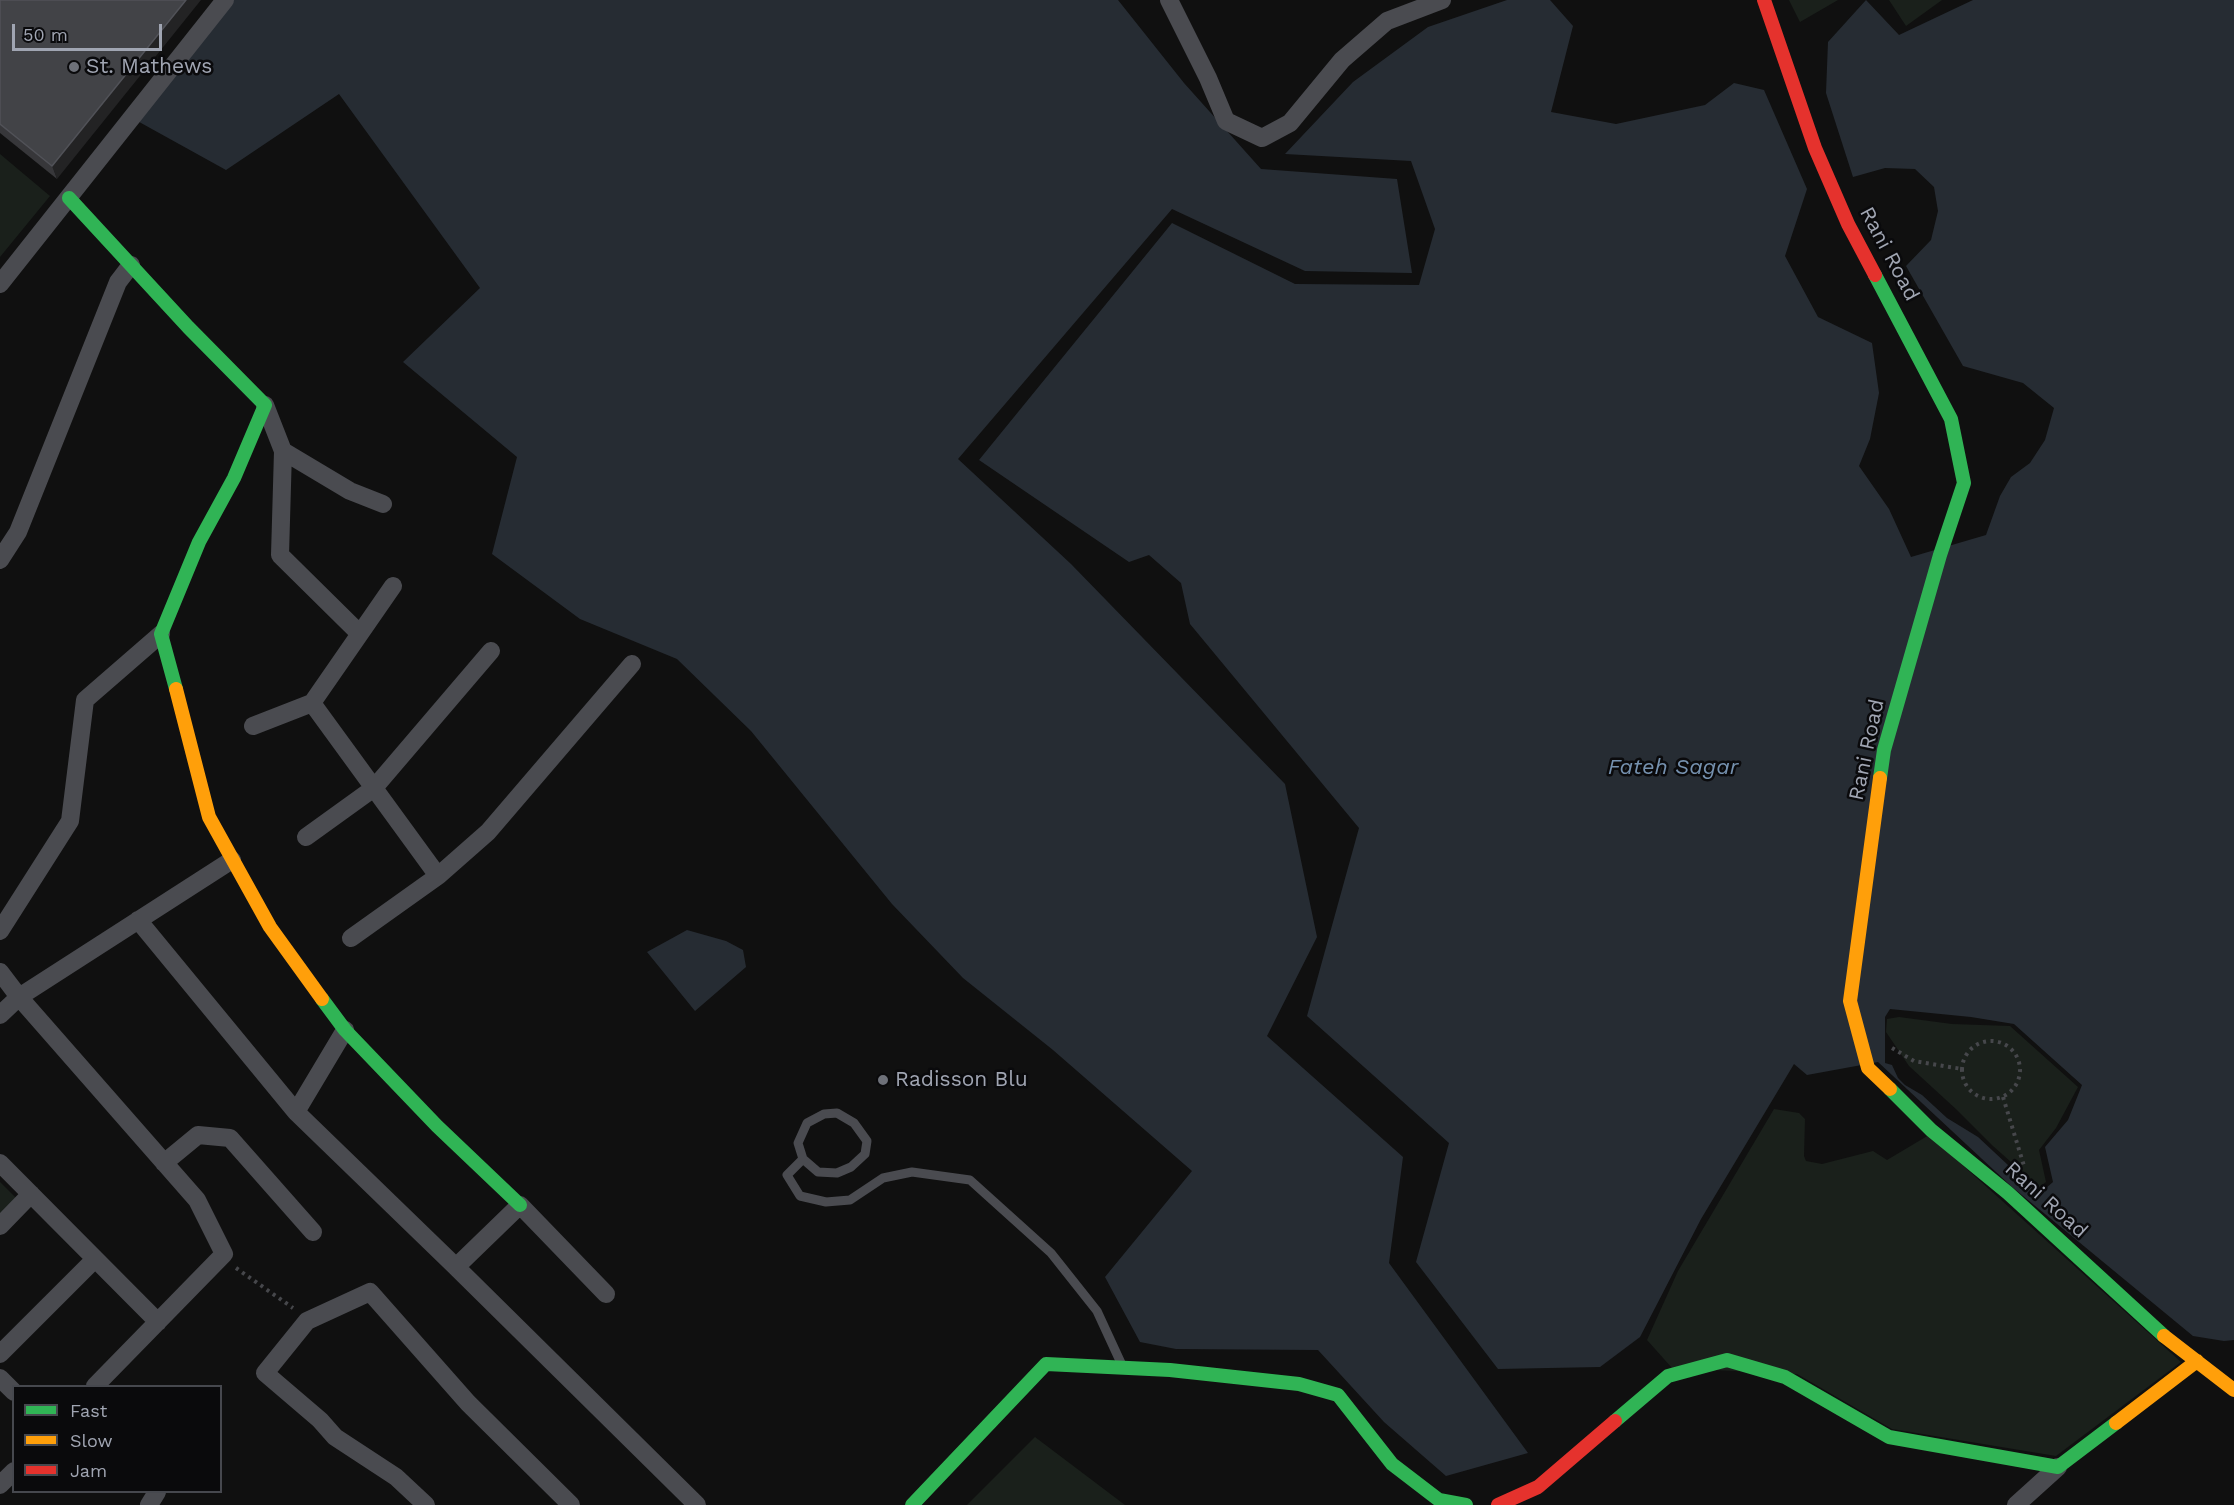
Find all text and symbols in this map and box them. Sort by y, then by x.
scale bar [15,12,165,50]
text: 50 m [23,24,68,45]
place label: St. Mathews [86,54,212,80]
marker: St. Mathews [67,60,81,74]
street label: Rani Road [1854,203,1924,305]
street label: Rani Road [1844,697,1890,803]
water label: Fateh Sagar [1608,755,1738,781]
place label: Radisson Blu [895,1067,1028,1093]
marker: Radisson Blu [876,1073,890,1087]
street label: Rani Road [1999,1156,2093,1244]
legend [12,1385,222,1493]
text: Fast [70,1400,107,1421]
text: Slow [70,1430,113,1451]
text: Jam [70,1460,107,1481]

